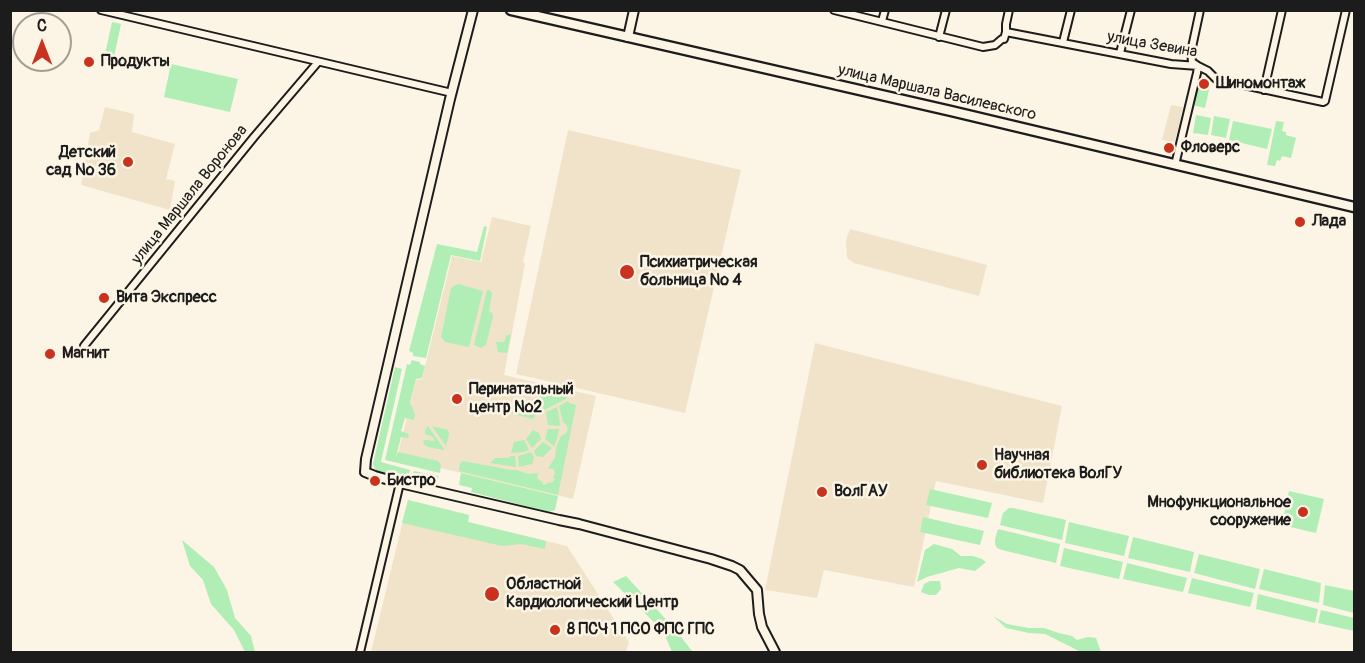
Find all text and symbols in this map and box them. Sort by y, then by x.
north arrow [12,12,72,72]
text: С [37,16,47,36]
street label: улица Зевина [1105,28,1199,62]
place label: Продукты [101,52,170,72]
marker: Продукты [82,55,96,69]
street label: улица Маршала Василевского [836,61,1038,125]
place label: Шиномонтаж [1216,74,1306,94]
marker: Шиномонтаж [1197,77,1211,91]
street label: улица Маршала Воронова [128,122,252,268]
place label: Фловерс [1181,138,1240,158]
marker: Фловерс [1162,141,1176,155]
place label: Детский сад № 36 [46,143,116,181]
marker: Детский сад № 36 [121,155,135,169]
place label: Лада [1312,212,1346,232]
marker: Лада [1293,215,1307,229]
place label: Психиатрическая больница № 4 [640,253,757,291]
marker: Психиатрическая больница № 4 [618,263,636,281]
place label: Вита Экспресс [116,288,217,308]
marker: Вита Экспресс [97,291,111,305]
place label: Магнит [62,344,110,364]
marker: Магнит [43,347,57,361]
place label: Перинатальный центр №2 [469,380,574,418]
marker: Перинатальный центр №2 [450,392,464,406]
place label: Научная библиотека ВолГУ [994,446,1122,484]
marker: Научная библиотека ВолГУ [975,458,989,472]
place label: Бистро [387,471,436,491]
marker: Бистро [368,474,382,488]
place label: ВолГАУ [834,482,888,502]
marker: ВолГАУ [815,485,829,499]
place label: Мнофункциональное сооружение [1147,493,1291,531]
marker: Мнофункциональное сооружение [1296,505,1310,519]
place label: Областной Кардиологический Центр [506,575,679,613]
marker: Областной Кардиологический Центр [483,585,501,603]
place label: 8 ПСЧ 1 ПСО ФПС ГПС [567,620,715,640]
marker: 8 ПСЧ 1 ПСО ФПС ГПС [548,623,562,637]

